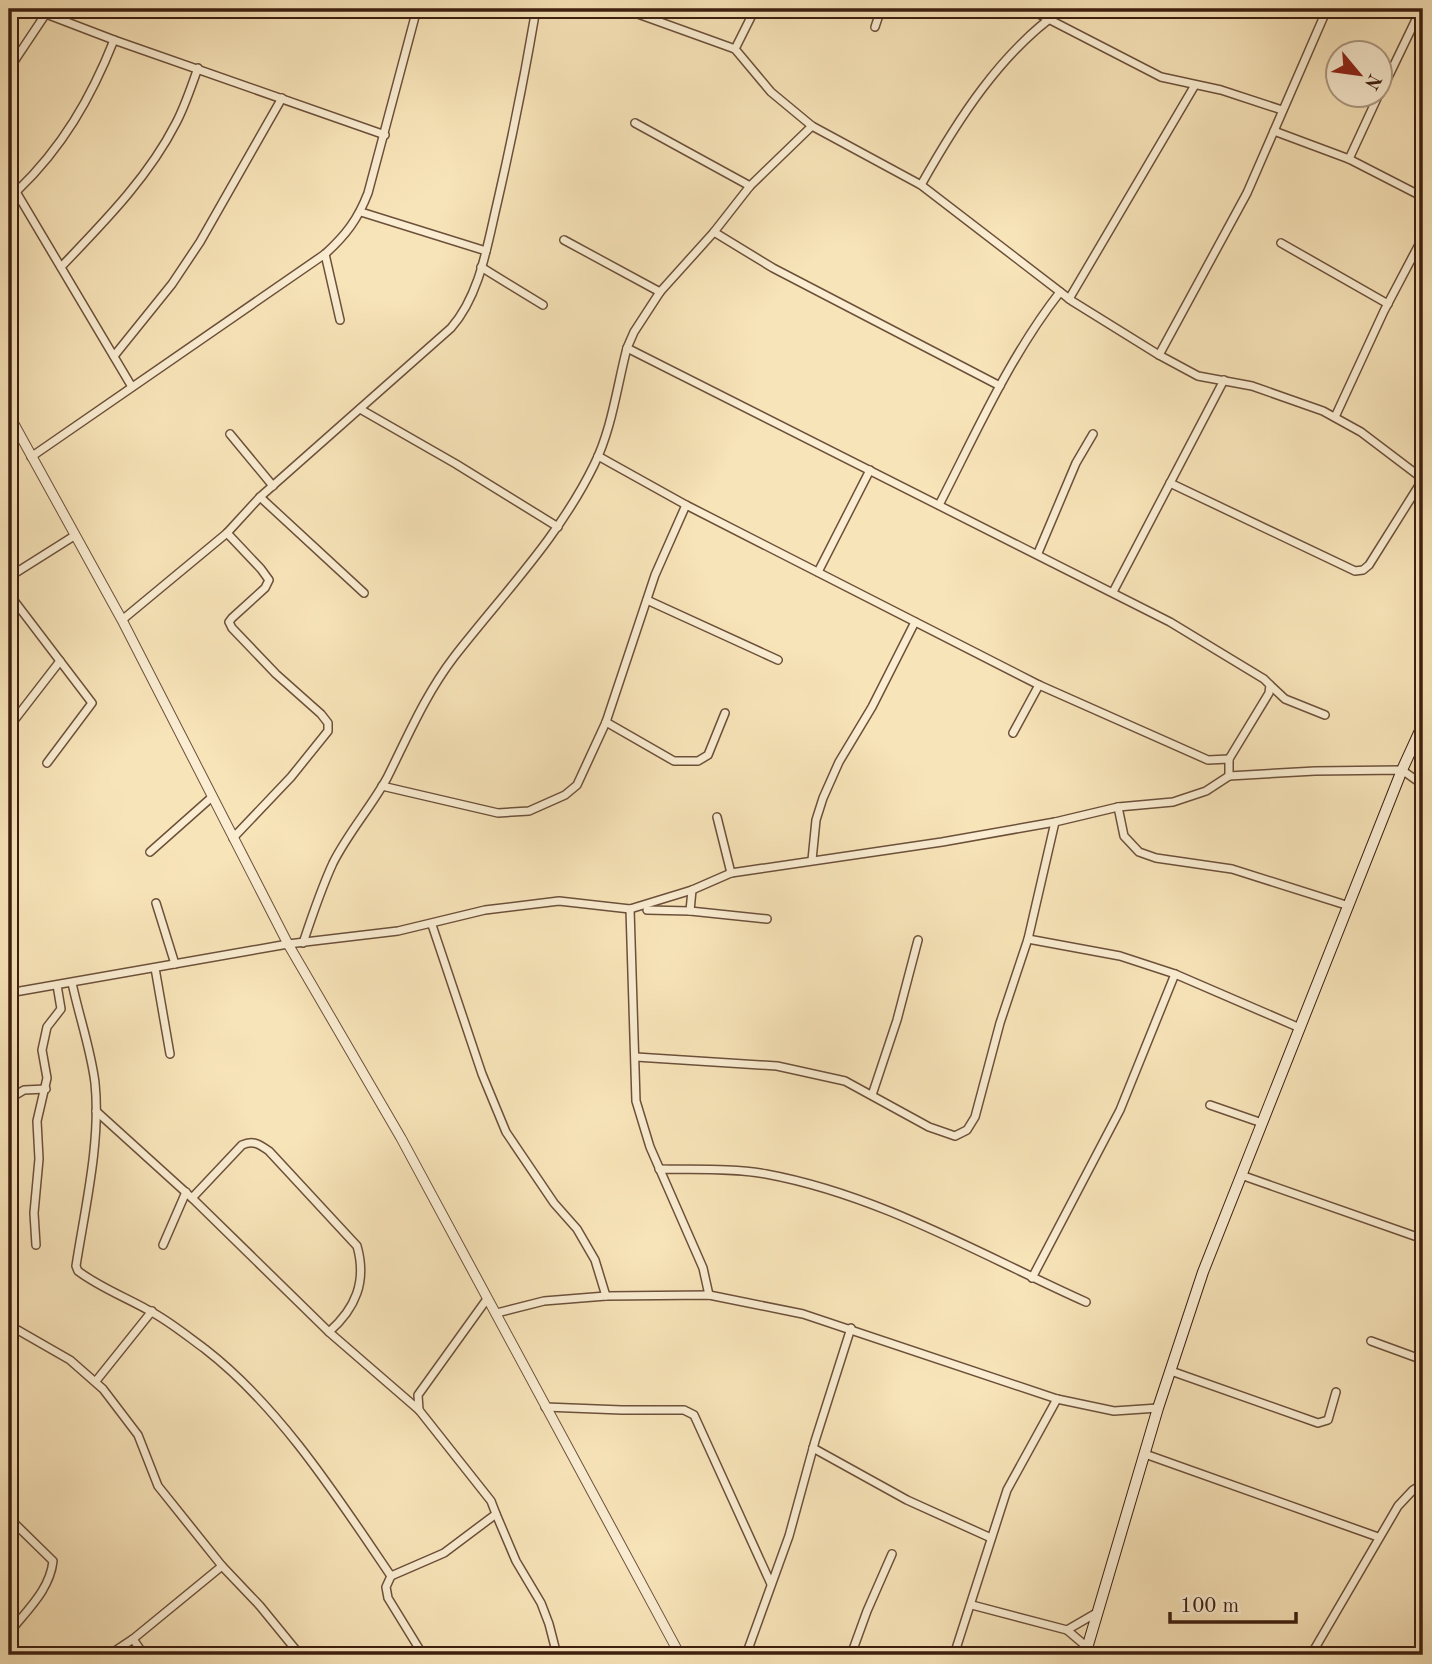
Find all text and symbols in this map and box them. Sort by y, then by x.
north arrow [1324,38,1394,108]
text: N [1360,70,1384,92]
scale bar [1170,1580,1296,1624]
text: 100 m [1180,1596,1239,1617]

